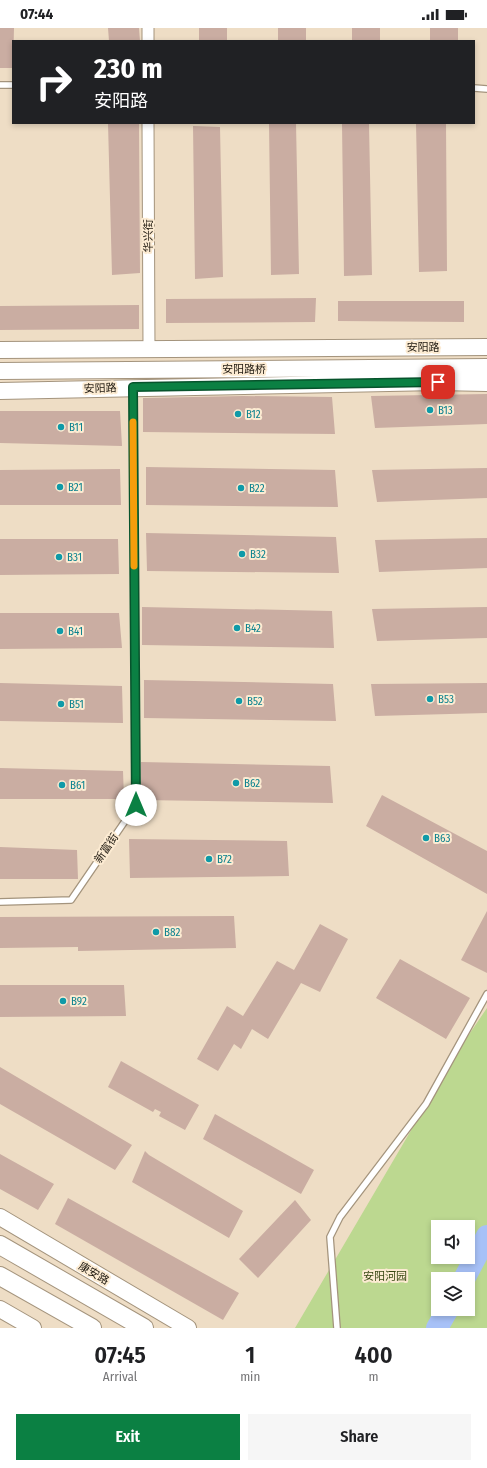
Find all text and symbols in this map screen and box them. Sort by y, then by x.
text: 07:44 [20,5,53,23]
text: 230 m [94,52,163,85]
icon: right [28,56,80,108]
text: 安阳路 [94,90,148,112]
street label: 华兴街 [142,220,155,253]
street label: 安阳路 [407,341,440,354]
street label: 安阳路桥 [222,363,266,376]
pin [421,365,455,399]
icon: arrive [427,371,449,393]
street label: 安阳路 [83,381,117,396]
place label: B13 [438,404,453,417]
marker: B13 [425,405,435,415]
place label: B12 [246,408,261,421]
marker: B12 [233,409,243,419]
place label: B11 [69,421,83,434]
marker: B11 [56,422,66,432]
place label: B21 [68,481,83,494]
marker: B21 [55,482,65,492]
place label: B22 [249,482,265,495]
marker: B22 [236,483,246,493]
place label: B32 [250,548,266,561]
marker: B32 [237,549,247,559]
place label: B31 [67,551,82,564]
marker: B31 [54,552,64,562]
place label: B42 [245,622,261,635]
marker: B42 [232,623,242,633]
place label: B41 [68,625,83,638]
marker: B41 [55,626,65,636]
place label: B53 [438,693,454,706]
marker: B53 [425,694,435,704]
place label: B52 [247,695,263,708]
marker: B52 [234,696,244,706]
place label: B51 [69,698,84,711]
marker: B51 [56,699,66,709]
place label: B62 [244,777,260,790]
marker: B62 [231,778,241,788]
place label: B61 [70,779,85,792]
marker: B61 [57,780,67,790]
position arrow [115,784,157,826]
street label: 新富街 [92,831,121,866]
place label: B63 [434,832,450,845]
marker: B63 [421,833,431,843]
place label: B72 [217,853,232,866]
marker: B72 [204,854,214,864]
place label: B82 [164,926,180,939]
marker: B82 [151,927,161,937]
place label: B92 [71,995,87,1008]
marker: B92 [58,996,68,1006]
map controls [431,1220,475,1316]
button: sound [431,1220,475,1264]
street label: 康安路 [76,1260,111,1287]
park label: 安阳河园 [363,1270,407,1283]
button: layers [431,1272,475,1316]
text: 07:45 [94,1341,146,1369]
text: 1 [245,1341,255,1369]
text: 400 [355,1341,393,1369]
text: Arrival [103,1369,137,1384]
text: min [240,1369,260,1384]
text: m [369,1369,379,1384]
button: Exit [16,1414,240,1460]
button: Share [248,1414,471,1460]

